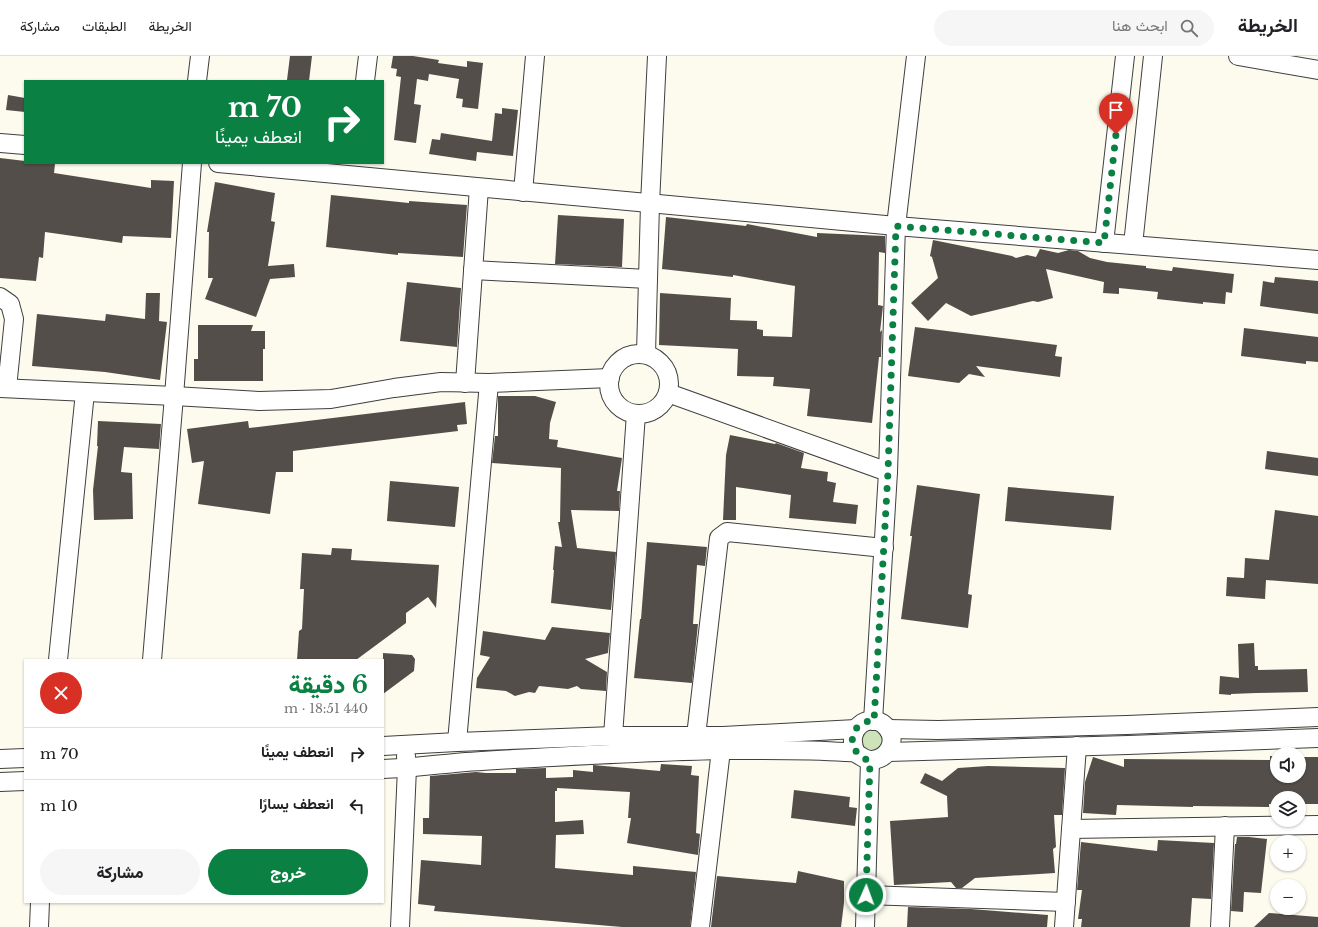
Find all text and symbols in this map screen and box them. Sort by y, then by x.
search box [934,10,1214,46]
text: الخريطة [1238,14,1298,37]
text: ابحث هنا [1112,16,1168,35]
text: مشاركة [20,17,60,35]
text: الطبقات [82,17,126,35]
text: الخريطة [148,17,192,35]
icon: search [1178,17,1200,39]
text: 70 m [228,90,302,125]
pin [1099,93,1133,134]
icon: right [316,96,368,148]
icon: arrive [1105,99,1127,121]
text: انعطف يمينًا [215,126,302,148]
text: 6 دقيقة [289,670,368,699]
button: close [40,672,82,714]
text: 440 m · 18:51 [284,700,368,717]
text: انعطف يمينًا [261,742,334,761]
icon: right [346,743,368,765]
text: 70 m [40,744,79,763]
map controls [1270,747,1306,915]
button: sound [1270,747,1306,783]
button: layers [1270,791,1306,827]
text: انعطف يسارًا [259,794,334,813]
icon: left [346,795,368,817]
text: 10 m [40,796,78,815]
button: + [1270,835,1306,871]
button: مشاركة [40,849,200,895]
button: خروج [208,849,368,895]
position arrow [845,874,887,916]
button: − [1270,879,1306,915]

